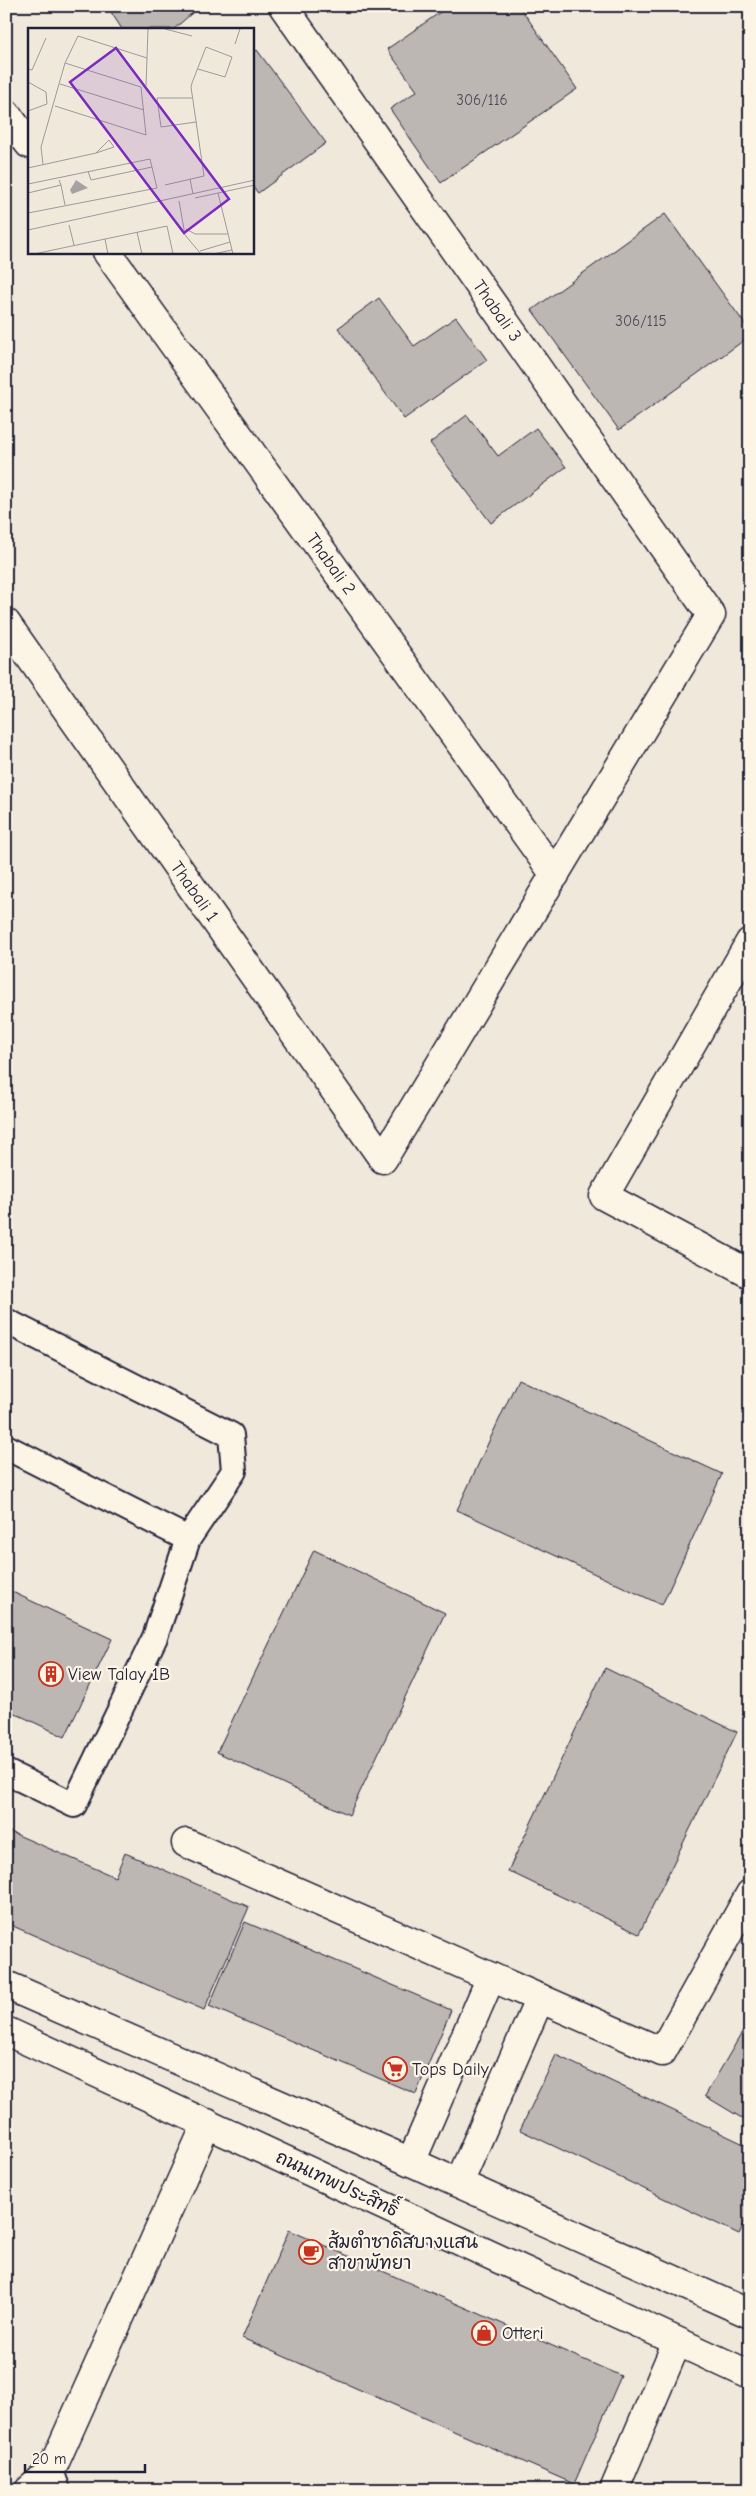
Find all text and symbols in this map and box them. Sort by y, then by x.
inset map [28,28,254,254]
house number: 306/116 [456,91,508,109]
street label: Thabali 3 [468,276,526,346]
house number: 306/115 [615,312,667,330]
street label: Thabali 2 [302,529,360,599]
street label: Thabali 1 [166,857,223,925]
building icon: View Talay 1B [38,1661,64,1687]
place label: View Talay 1B [68,1664,170,1685]
supermarket icon: Tops Daily [382,2056,408,2082]
place label: Tops Daily [412,2059,490,2080]
street label: ถนนเทพประสิทธิ์ [272,2140,405,2222]
place label: ส้มตำซาดิสบางแสน สาขาพัทยา [328,2230,478,2274]
cafe icon: ส้มตำซาดิสบางแสน สาขาพัทยา [298,2239,324,2265]
shop icon: Otteri [471,2320,497,2346]
place label: Otteri [502,2323,544,2344]
scale bar [25,2441,145,2473]
text: 20 m [32,2450,66,2468]

